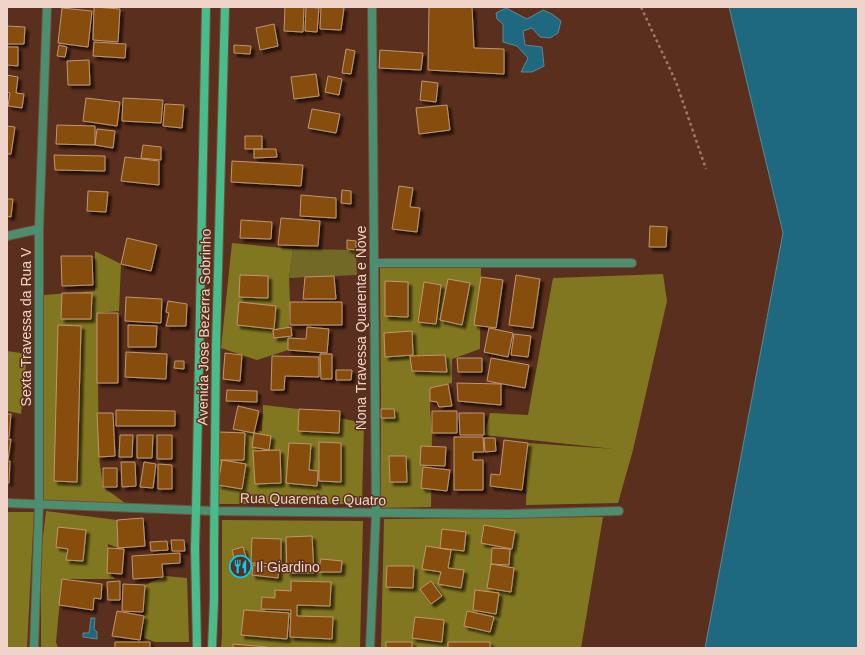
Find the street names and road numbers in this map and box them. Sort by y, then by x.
street label: Nona Travessa Quarenta e Nove [353,225,369,430]
street label: Avenida Jose Bezerra Sobrinho [194,228,214,425]
street label: Sexta Travessa da Rua V [18,247,34,406]
street label: Rua Quarenta e Quatro [240,490,386,508]

